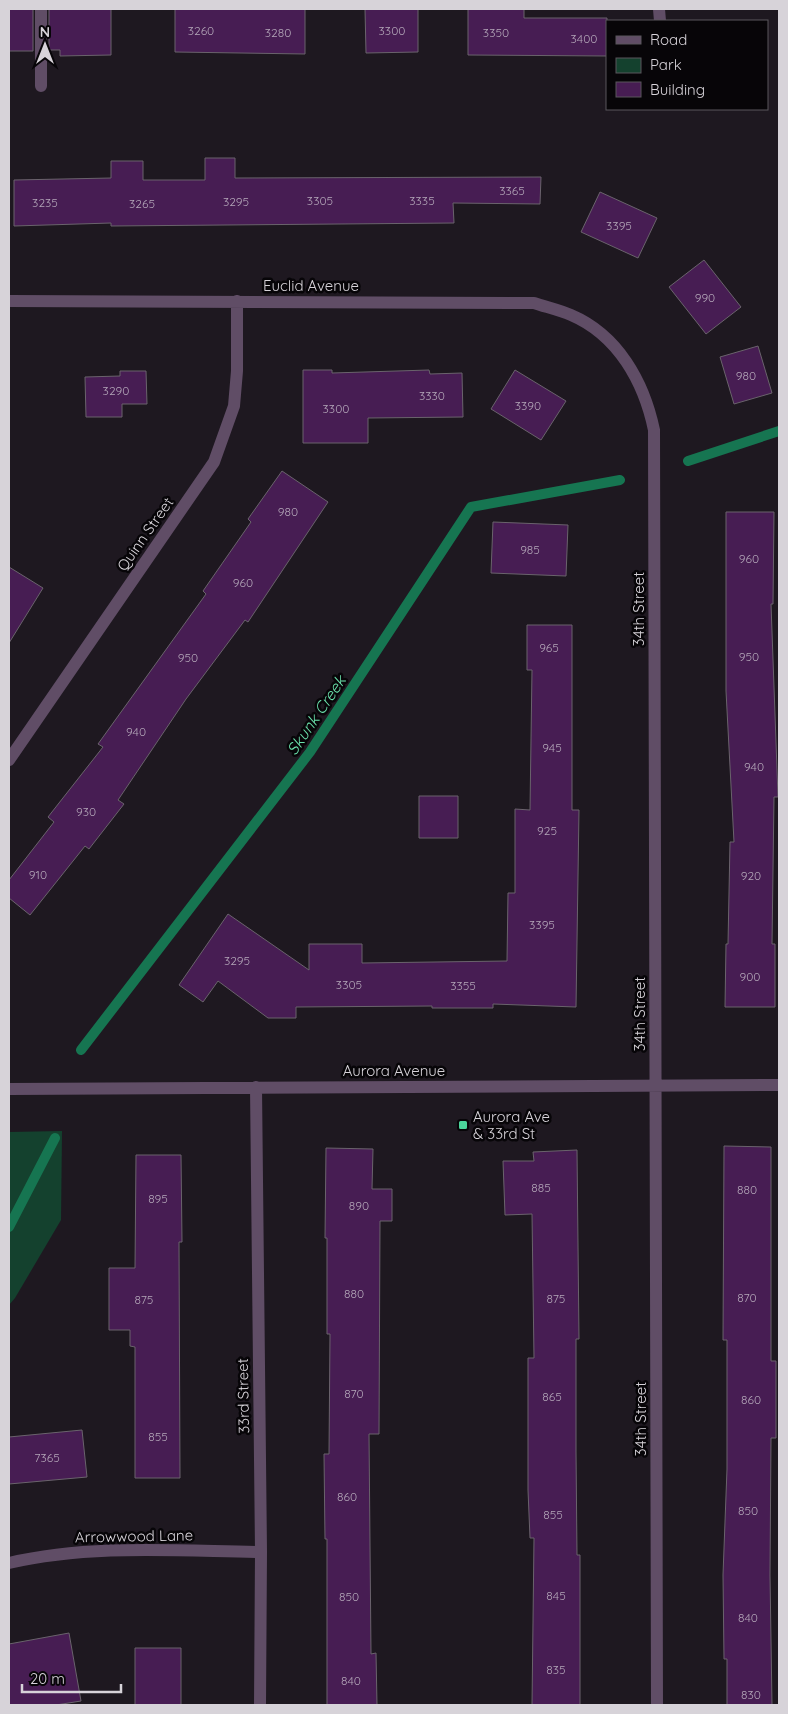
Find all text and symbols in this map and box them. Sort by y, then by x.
north arrow [20,20,70,70]
legend [606,20,768,110]
text: N [40,23,50,41]
house number: 3260 [188,23,214,38]
house number: 3300 [379,23,405,38]
house number: 3280 [265,25,291,40]
house number: 3350 [483,25,509,40]
text: Road [650,30,687,49]
house number: 3400 [571,31,597,46]
text: Park [650,55,682,74]
text: Building [650,80,705,99]
house number: 3365 [499,183,525,198]
house number: 3305 [307,193,333,208]
house number: 3335 [409,193,435,208]
house number: 3295 [223,194,249,209]
house number: 3235 [32,195,58,210]
house number: 3265 [129,196,155,211]
house number: 3395 [606,218,632,233]
street label: Euclid Avenue [263,276,359,295]
house number: 990 [695,290,715,305]
house number: 980 [736,368,756,383]
house number: 3290 [103,383,129,398]
house number: 3330 [419,388,445,403]
house number: 3390 [515,398,541,413]
house number: 3300 [323,401,349,416]
street label: Quinn Street [113,493,177,575]
house number: 980 [278,504,298,519]
house number: 985 [520,542,540,557]
house number: 960 [739,551,759,566]
street label: 34th Street [629,572,648,646]
house number: 960 [233,575,253,590]
house number: 965 [539,640,559,655]
house number: 950 [739,649,759,664]
house number: 950 [178,650,198,665]
water label: Skunk Creek [282,670,351,759]
house number: 940 [126,724,146,739]
house number: 945 [542,740,562,755]
house number: 940 [744,759,764,774]
house number: 930 [76,804,96,819]
house number: 925 [537,823,557,838]
house number: 910 [29,867,47,882]
house number: 920 [741,868,761,883]
house number: 3395 [529,917,555,932]
house number: 3295 [224,953,250,968]
house number: 900 [740,969,760,984]
house number: 3305 [336,977,362,992]
street label: 34th Street [630,977,649,1051]
house number: 3355 [450,978,476,993]
street label: Aurora Avenue [343,1061,445,1080]
place label: Aurora Ave & 33rd St [473,1107,550,1143]
marker: Aurora Ave & 33rd St [457,1119,469,1131]
house number: 885 [531,1180,551,1195]
house number: 880 [737,1182,757,1197]
house number: 895 [148,1191,168,1206]
house number: 890 [349,1198,369,1213]
house number: 880 [344,1286,364,1301]
house number: 870 [737,1290,757,1305]
house number: 875 [547,1291,565,1306]
house number: 875 [135,1292,153,1307]
street label: 33rd Street [233,1358,253,1434]
street label: 34th Street [631,1382,650,1456]
house number: 870 [344,1386,364,1401]
house number: 865 [542,1389,562,1404]
house number: 860 [741,1392,761,1407]
house number: 855 [148,1429,168,1444]
house number: 7365 [34,1450,60,1465]
house number: 860 [337,1489,357,1504]
house number: 850 [738,1503,758,1518]
house number: 855 [543,1507,563,1522]
street label: Arrowwood Lane [75,1525,193,1547]
house number: 845 [546,1588,566,1603]
house number: 850 [339,1589,359,1604]
house number: 840 [738,1610,758,1625]
scale bar [22,1662,121,1694]
house number: 835 [546,1662,566,1677]
text: 20 m [30,1669,65,1688]
house number: 840 [341,1673,361,1688]
house number: 830 [741,1687,761,1702]

